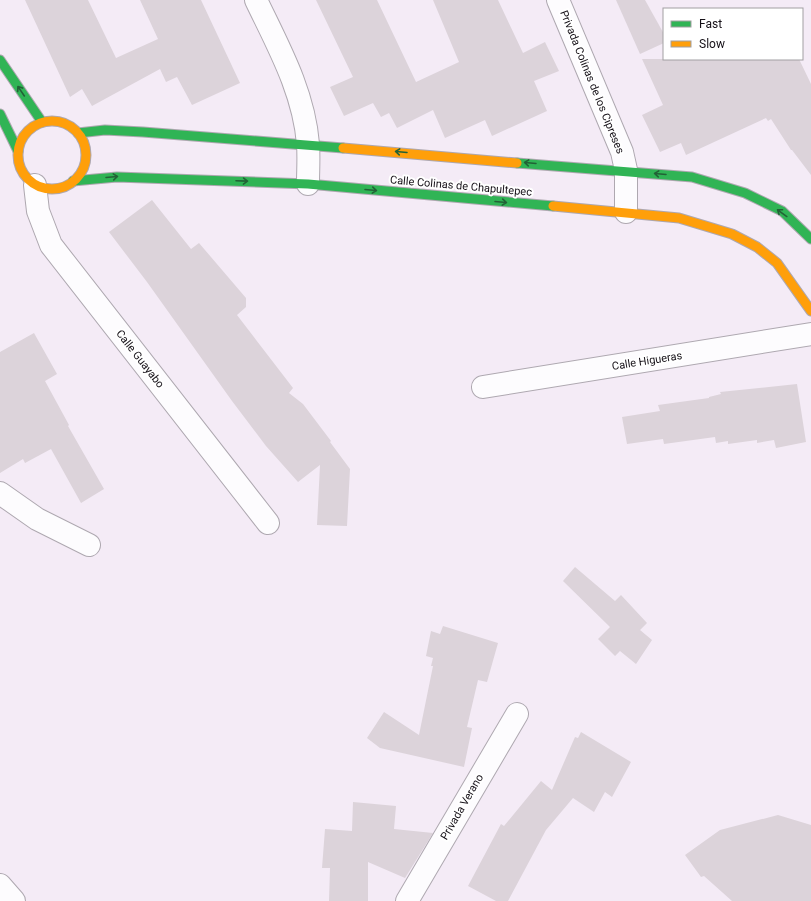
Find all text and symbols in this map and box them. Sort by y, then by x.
street label: Privada Colinas de los Cipreses [557,8,627,156]
legend [663,8,803,60]
text: Fast [699,17,722,31]
text: Slow [699,37,725,51]
one-way arrow [17,86,25,97]
one-way arrow [395,149,408,156]
one-way arrow [524,159,537,166]
one-way arrow [654,170,667,177]
street label: Calle Colinas de Chapultepec [390,173,533,199]
one-way arrow [105,174,118,181]
one-way arrow [235,178,248,185]
one-way arrow [364,186,377,194]
one-way arrow [494,199,507,206]
one-way arrow [777,209,788,217]
street label: Calle Guayabo [113,327,167,391]
street label: Calle Higueras [611,349,683,373]
street label: Privada Verano [438,772,486,842]

